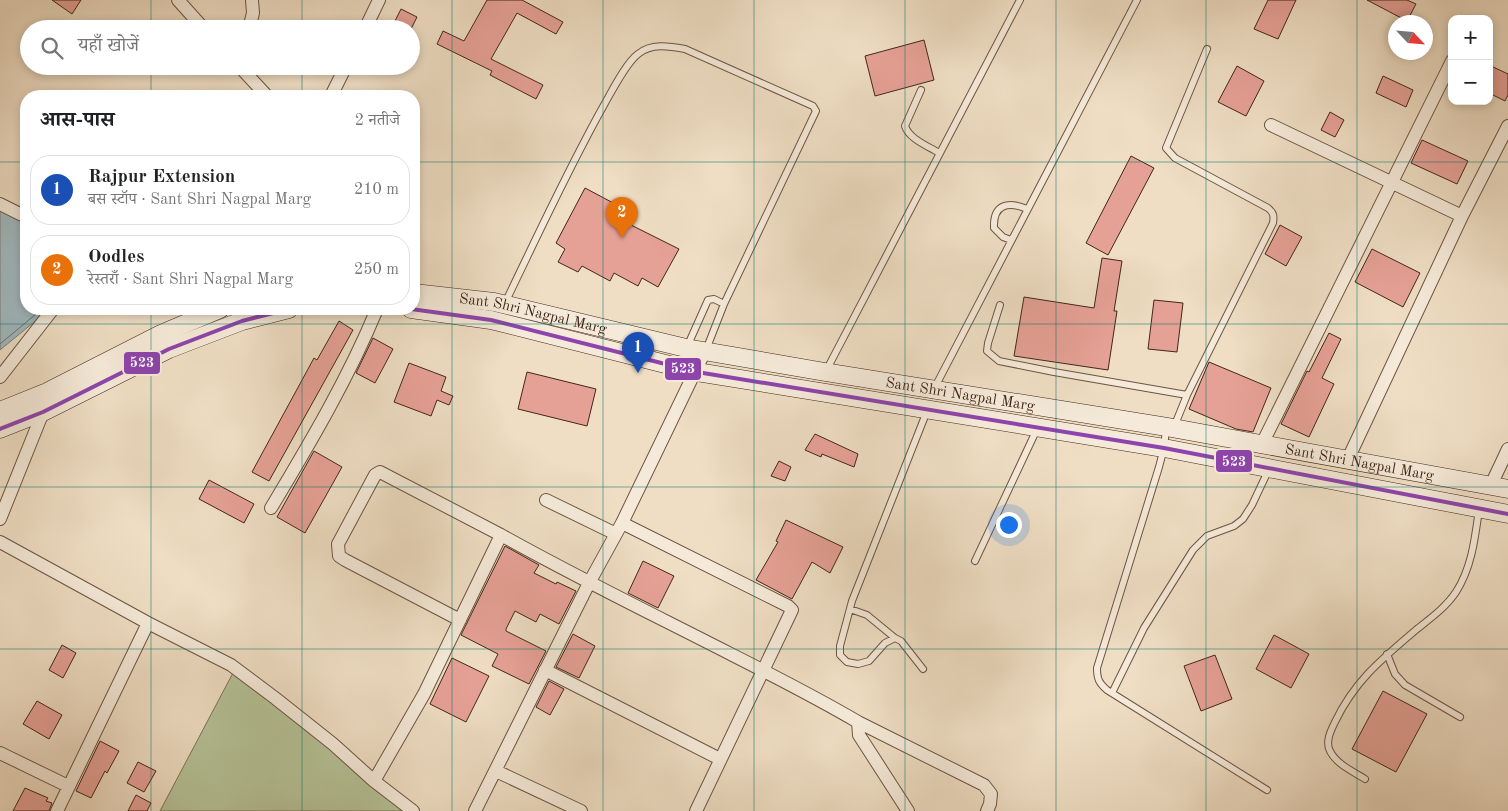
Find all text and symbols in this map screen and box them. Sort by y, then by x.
north arrow [1388,15,1433,60]
map controls [1448,15,1493,105]
button: + [1448,15,1493,60]
search box [20,20,420,75]
icon: search [38,34,66,62]
text: यहाँ खोजें [78,37,139,56]
button: − [1448,60,1493,105]
text: आस-पास [40,110,115,131]
text: 2 नतीजे [355,113,400,129]
text: Rajpur Extension [88,168,235,187]
text: 1 [52,182,62,198]
text: 210 m [354,182,399,198]
text: बस स्टॉप · Sant Shri Nagpal Marg [88,192,311,208]
pin: 2 [606,197,638,238]
text: Oodles [88,248,144,267]
text: 2 [52,262,62,278]
text: 250 m [354,262,399,278]
text: रेस्तराँ · Sant Shri Nagpal Marg [88,272,293,288]
street label: Sant Shri Nagpal Marg [458,292,608,338]
pin: 1 [622,332,654,373]
line badge: 523 [123,351,161,375]
text: 523 [130,356,154,370]
line badge: 523 [664,357,702,381]
text: 523 [671,362,695,376]
street label: Sant Shri Nagpal Marg [884,376,1036,415]
street label: Sant Shri Nagpal Marg [1284,443,1435,484]
line badge: 523 [1215,449,1253,473]
text: 523 [1222,455,1246,469]
your location [996,512,1022,538]

